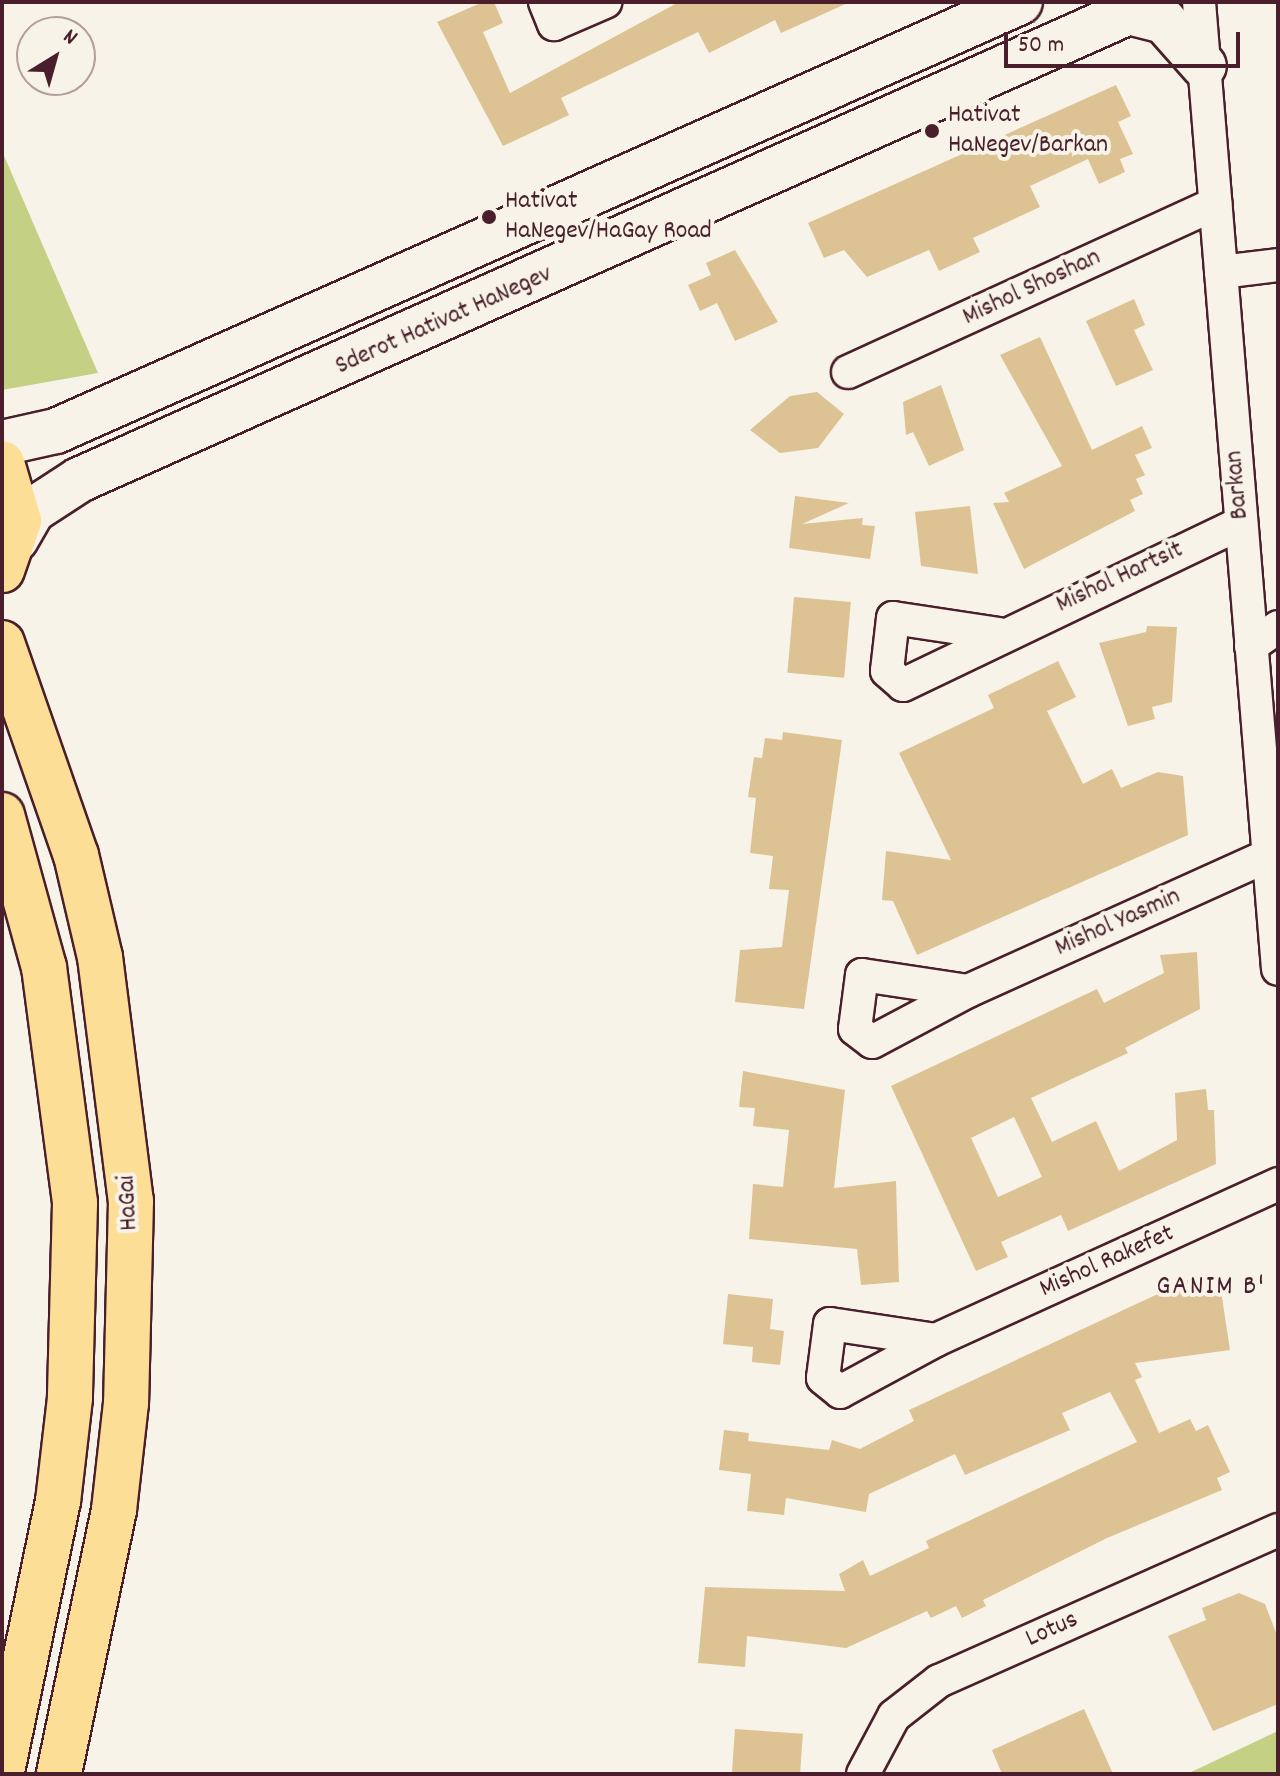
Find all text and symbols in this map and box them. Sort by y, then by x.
north arrow [16,16,96,96]
scale bar [1008,16,1244,66]
text: N [56,22,83,54]
text: 50 m [1018,29,1064,63]
place label: Hativat HaNegev/Barkan [948,100,1108,162]
marker: Hativat HaNegev/Barkan [923,122,941,140]
place label: Hativat HaNegev/HaGay Road [505,186,712,248]
marker: Hativat HaNegev/HaGay Road [480,208,498,226]
street label: Mishol Shoshan [958,242,1106,334]
street label: Sderot Hativat HaNegev [331,259,557,383]
street label: Barkan [1219,449,1257,521]
street label: Mishol Hartsit [1052,535,1188,621]
street label: Mishol Yasmin [1051,882,1185,964]
street label: HaGai [112,1174,146,1232]
street label: Mishol Rakefet [1035,1219,1179,1305]
district label: GANIM B' [1156,1271,1266,1305]
street label: Lotus [1021,1605,1083,1655]

